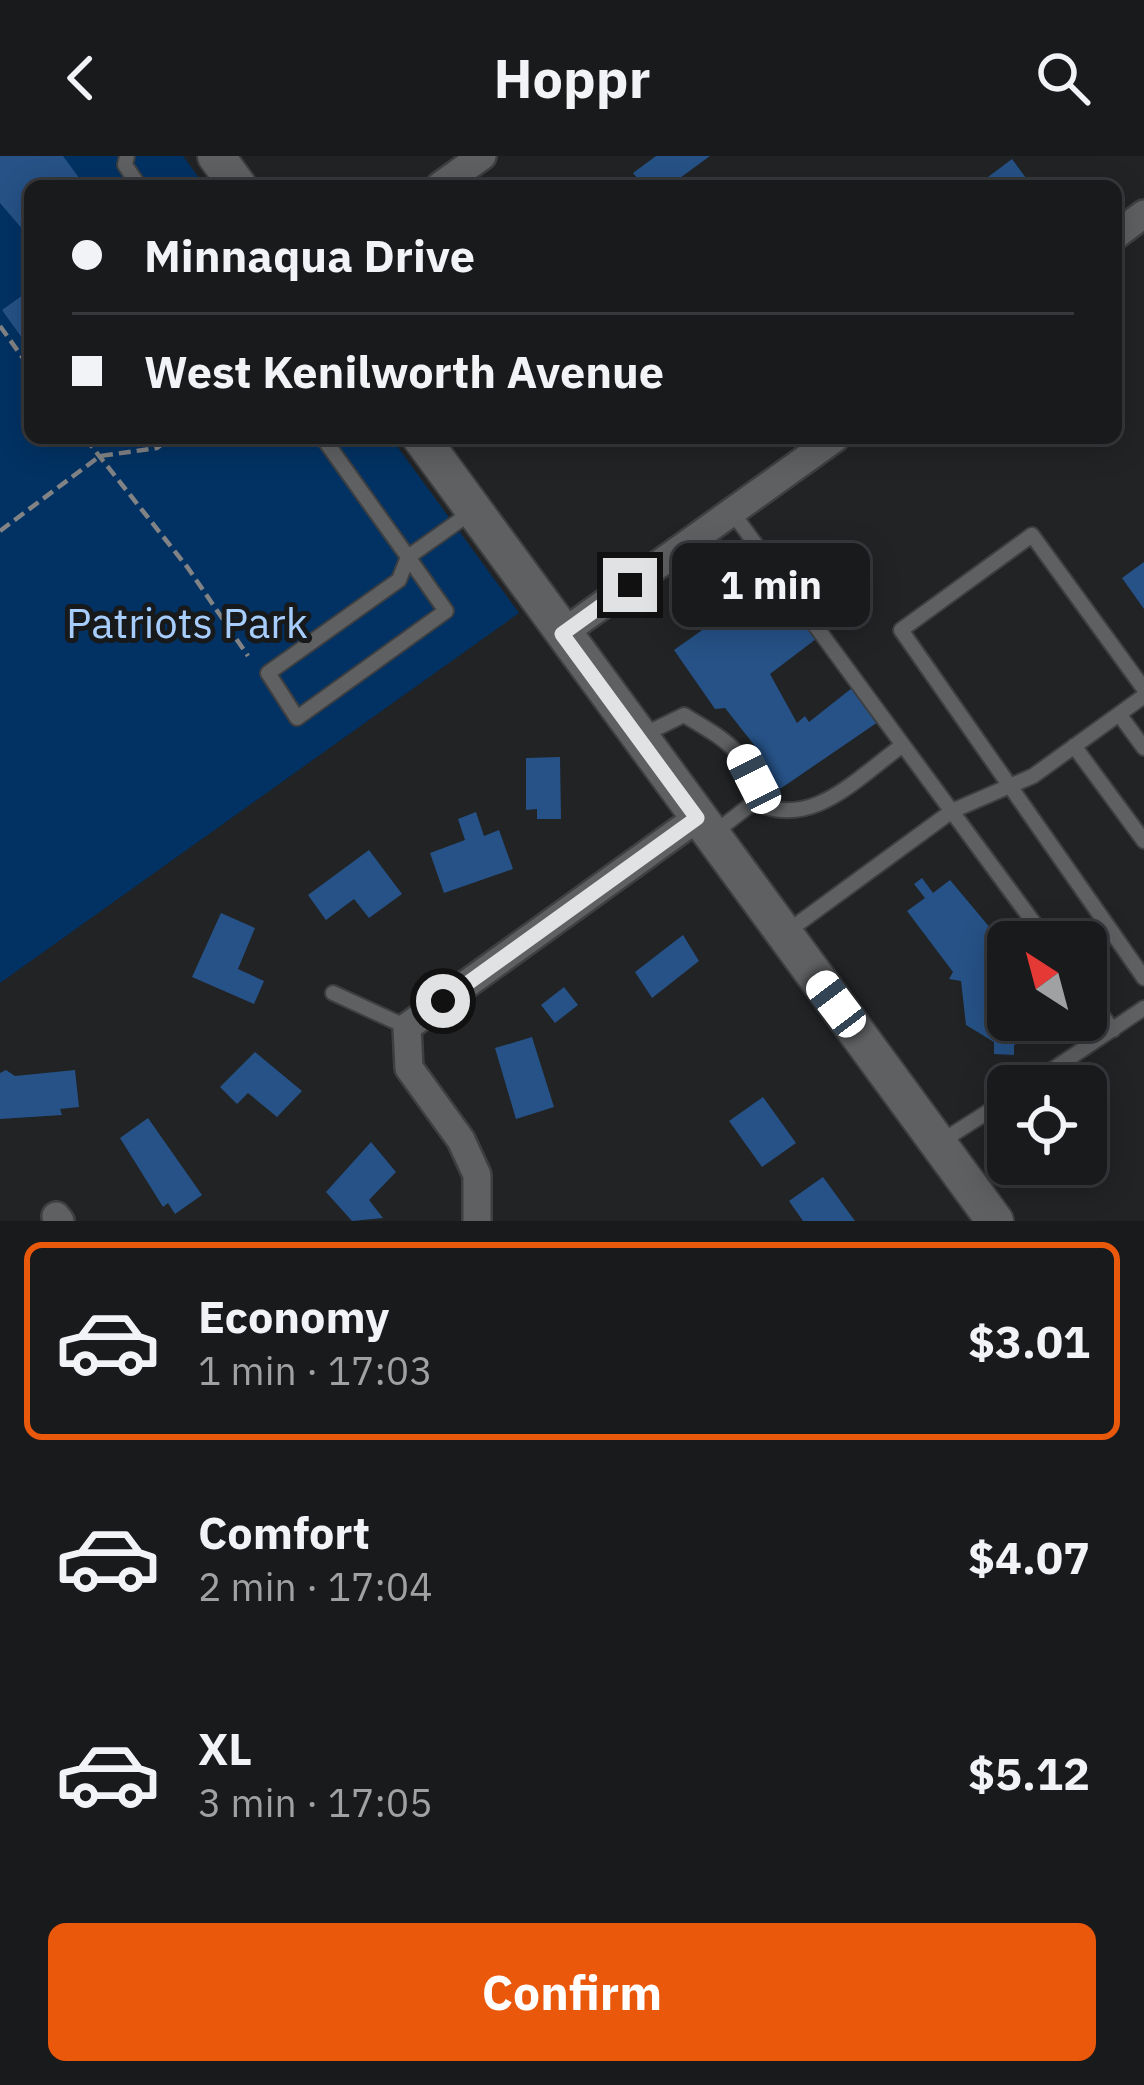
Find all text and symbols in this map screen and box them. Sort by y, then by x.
text: Hoppr [493,43,651,113]
icon: back [48,45,114,111]
icon: search [1030,45,1096,111]
text: Minnaqua Drive [144,226,475,284]
text: West Kenilworth Avenue [144,342,664,400]
callout: 1 min [672,543,870,627]
route end [603,558,657,612]
text: 1 min [720,559,822,610]
park label: Patriots Park [66,595,308,650]
car [722,739,786,819]
north arrow [987,921,1107,1041]
map controls [987,921,1107,1185]
car [800,964,872,1044]
route start [416,974,470,1028]
button: locate [987,1065,1107,1185]
icon: car [54,1287,162,1395]
text: Economy [198,1287,389,1345]
text: $3.01 [968,1312,1090,1370]
text: 1 min · 17:03 [198,1345,433,1396]
icon: car [54,1503,162,1611]
text: Comfort [198,1503,370,1561]
text: $4.07 [968,1528,1090,1586]
text: 2 min · 17:04 [198,1561,433,1612]
icon: car [54,1719,162,1827]
text: XL [198,1719,252,1777]
text: $5.12 [968,1744,1090,1802]
text: 3 min · 17:05 [198,1777,433,1828]
button: Confirm [48,1923,1096,2061]

